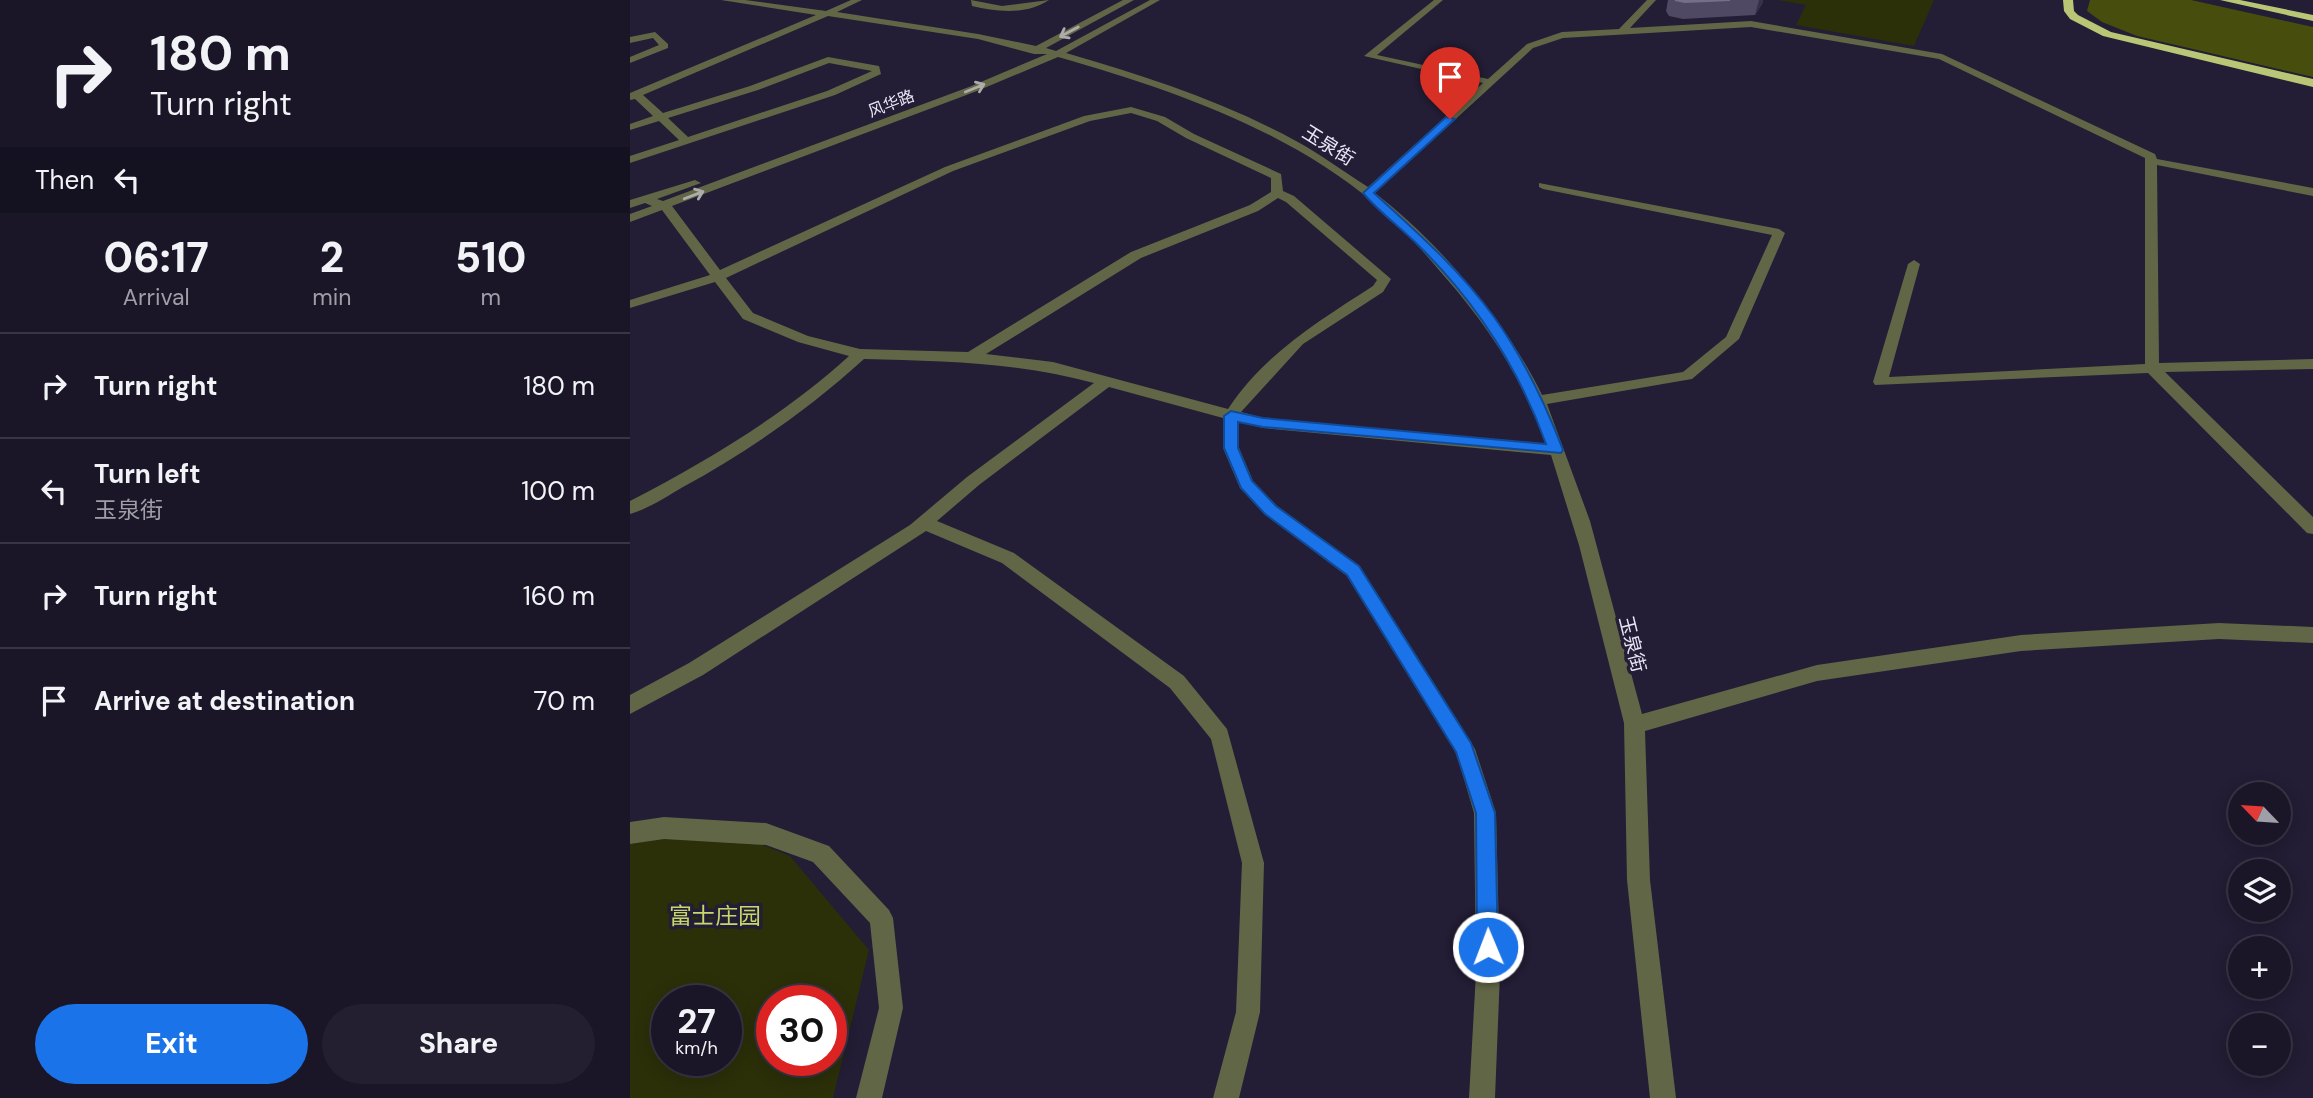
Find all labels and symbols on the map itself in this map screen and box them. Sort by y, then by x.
one-way arrow [1059,26,1080,39]
pin [1420,47,1480,119]
one-way arrow [964,80,986,93]
street label: 风华路 [865,85,917,122]
street label: 玉泉街 [1298,120,1360,171]
one-way arrow [683,188,705,200]
street label: 玉泉街 [1613,613,1652,675]
north arrow [2228,782,2291,845]
park label: 富士庄园 [669,901,761,931]
position arrow [1451,910,1525,984]
speed limit sign: 30 [756,985,847,1076]

